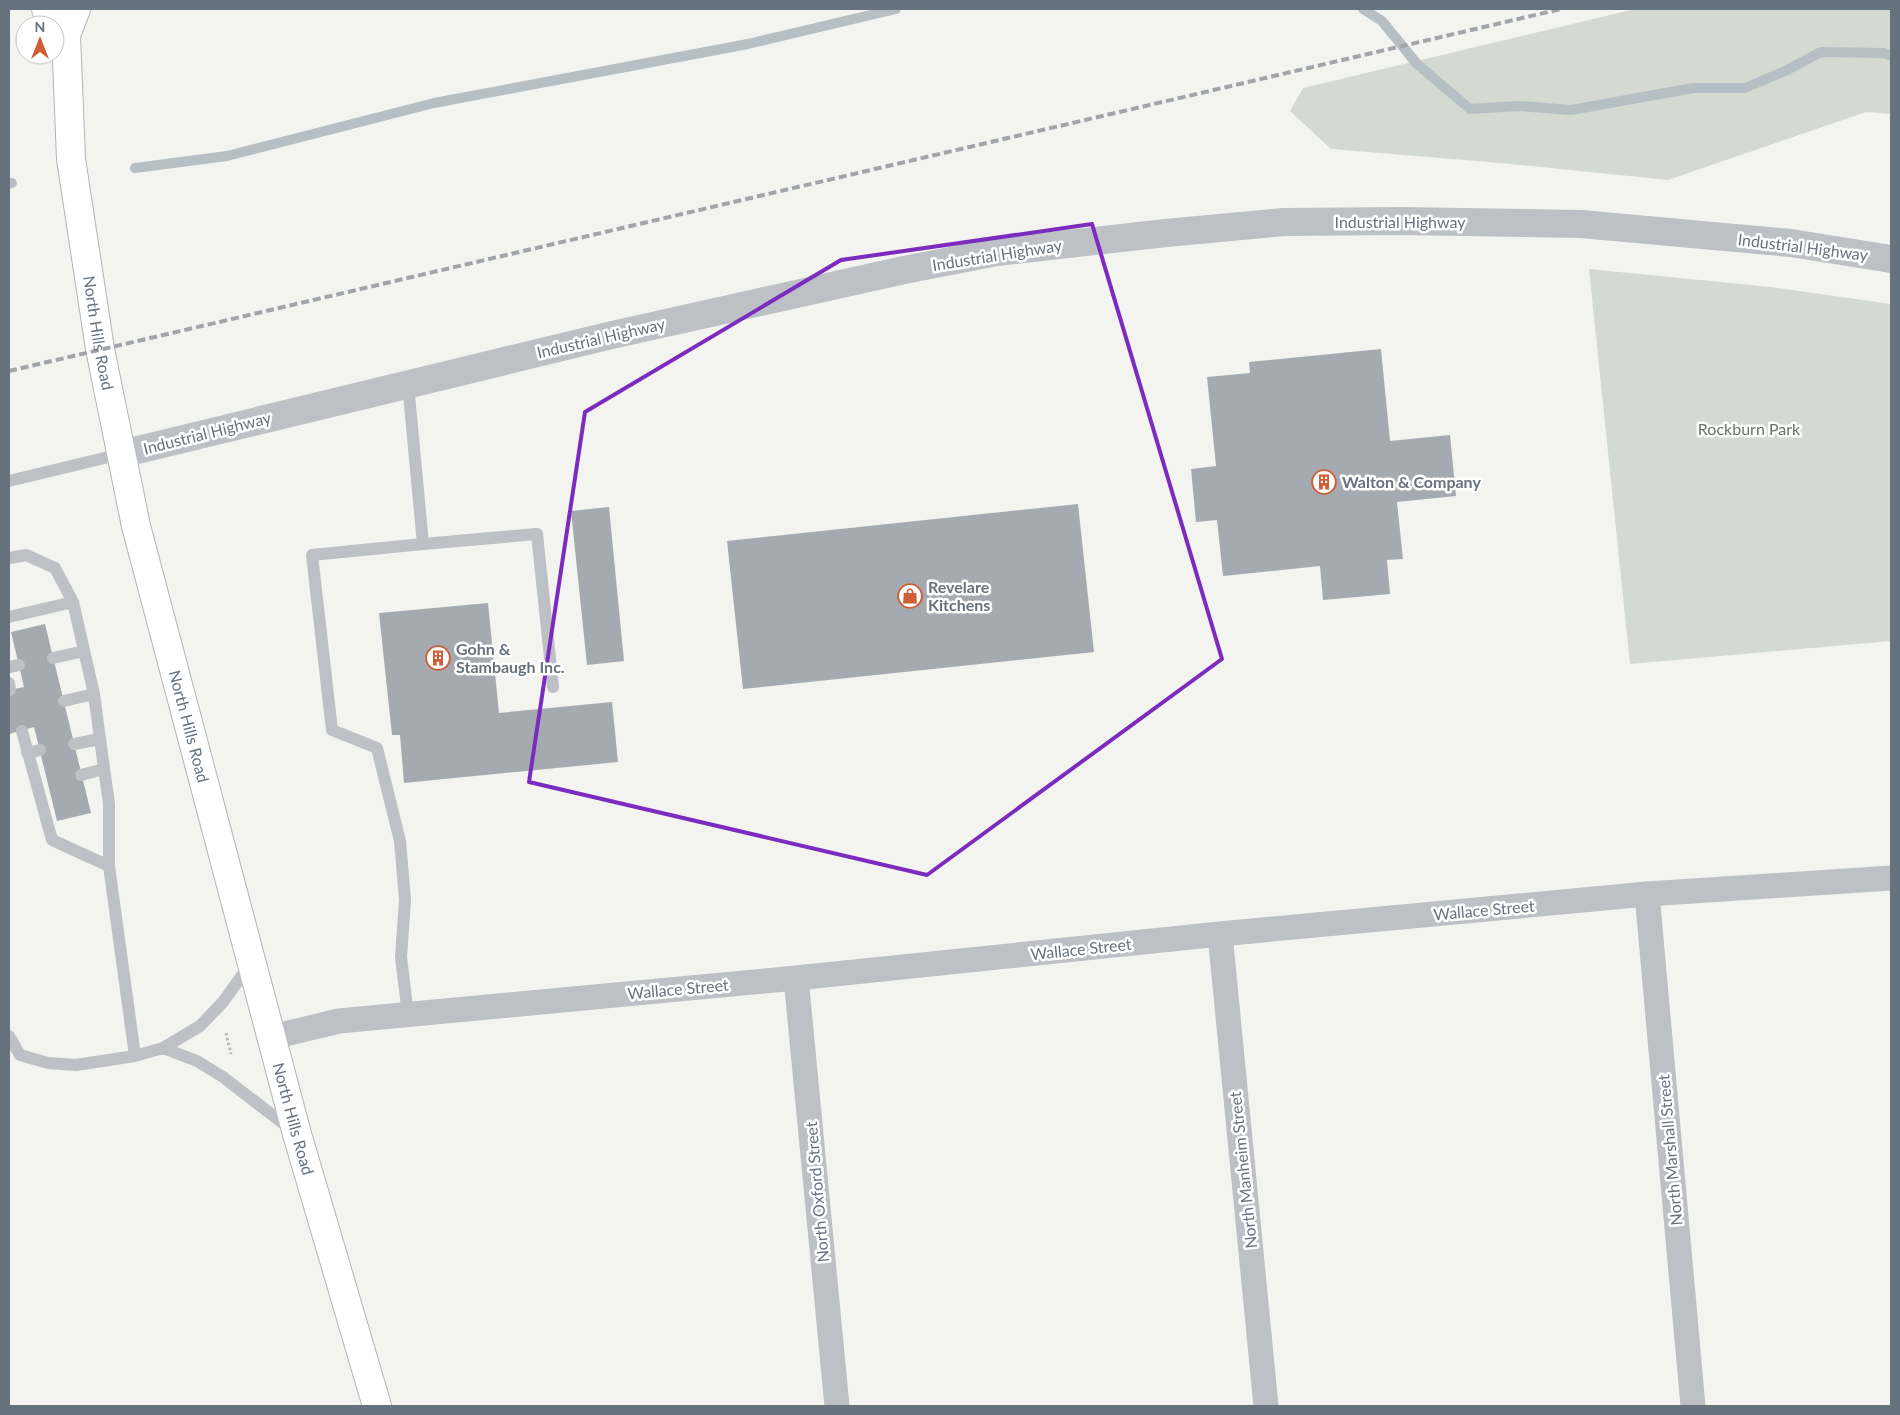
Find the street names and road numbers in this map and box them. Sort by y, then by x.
street label: Industrial Highway [1335,212,1466,231]
street label: Industrial Highway [1737,229,1870,264]
street label: Industrial Highway [931,235,1064,274]
street label: North Hills Road [80,274,118,392]
street label: Industrial Highway [535,313,668,361]
street label: Industrial Highway [141,407,273,458]
street label: North Hills Road [166,668,214,785]
street label: Wallace Street [1433,896,1535,923]
street label: Wallace Street [1030,934,1133,963]
street label: Wallace Street [627,975,729,1002]
street label: North Hills Road [269,1060,318,1177]
street label: North Marshall Street [1653,1073,1686,1226]
street label: North Manheim Street [1225,1090,1260,1249]
street label: North Oxford Street [801,1121,832,1263]

